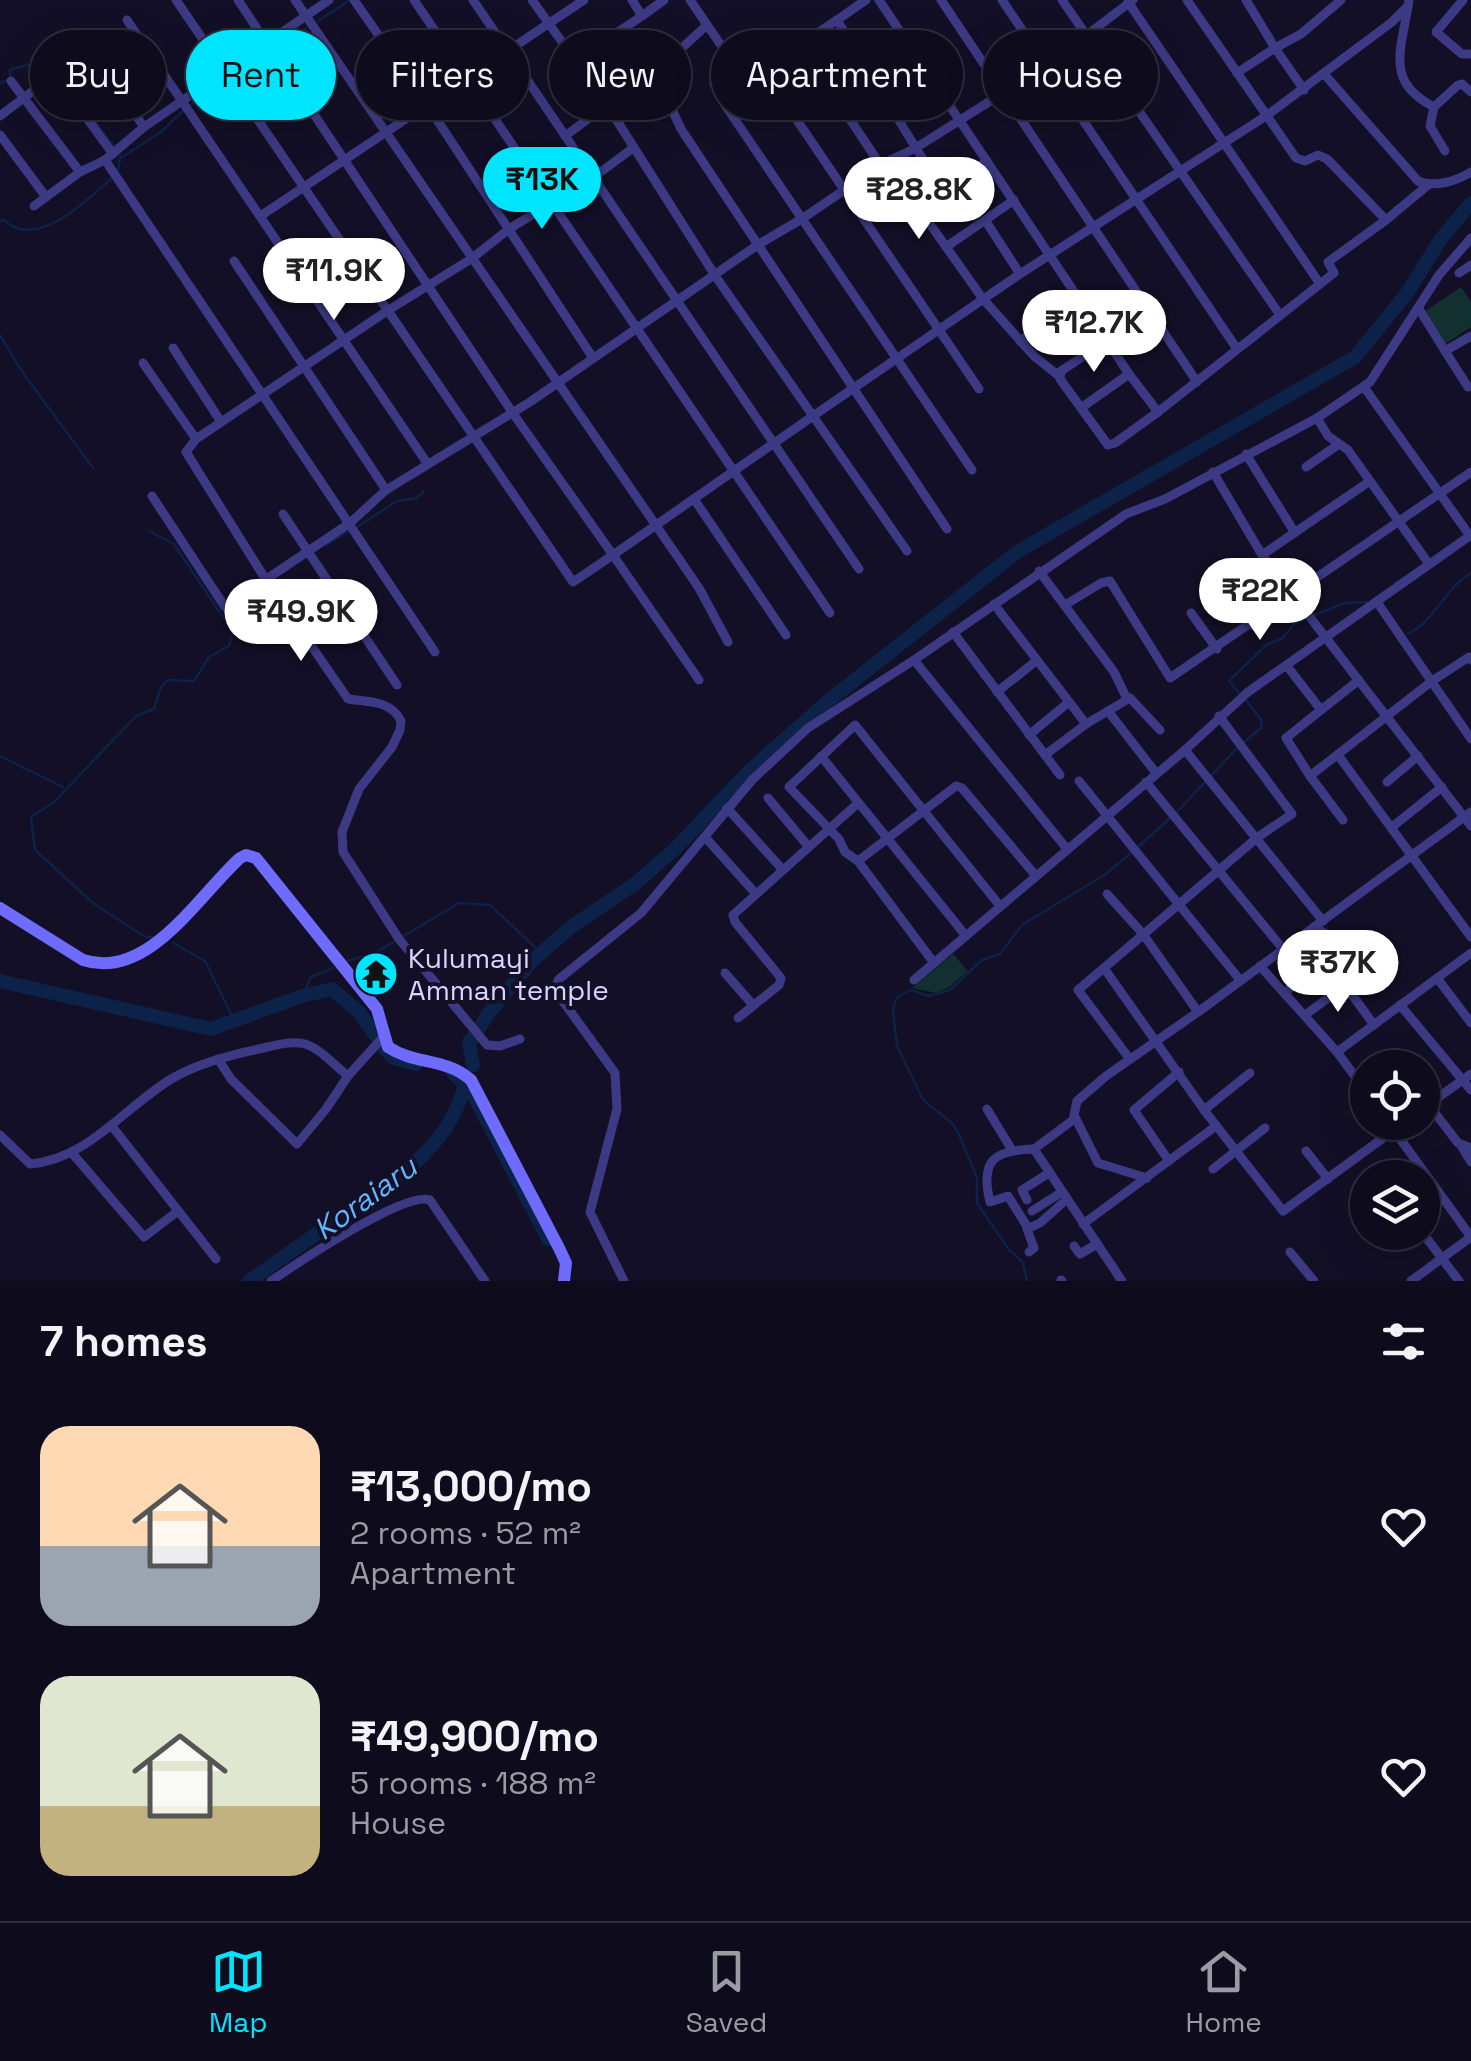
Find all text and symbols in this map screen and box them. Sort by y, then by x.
chip: Buy [30,30,166,120]
chip: Rent [186,30,336,120]
chip: Filters [356,30,529,120]
chip: New [549,30,691,120]
chip: Apartment [711,30,963,120]
chip: House [983,30,1158,120]
pin: ₹13K [483,147,601,232]
pin: ₹28.8K [838,157,1000,242]
text: ₹13K [505,159,579,199]
text: ₹28.8K [866,169,972,209]
pin: ₹11.9K [253,238,415,323]
text: ₹11.9K [285,250,383,290]
pin: ₹12.7K [1013,290,1175,375]
text: ₹12.7K [1044,302,1144,342]
pin: ₹22K [1201,558,1319,643]
text: ₹22K [1221,570,1299,610]
pin: ₹49.9K [220,579,382,664]
text: ₹49.9K [247,591,356,631]
pin: ₹37K [1279,930,1397,1015]
place label: Kulumayi Amman temple [408,940,609,1008]
text: ₹37K [1299,942,1377,982]
temple icon: Kulumayi Amman temple [353,951,399,997]
map controls [1350,1050,1440,1250]
button: locate [1350,1050,1440,1140]
water label: Koraiaru [306,1146,426,1249]
button: layers [1350,1160,1440,1250]
icon: filters [1376,1314,1431,1369]
text: 7 homes [40,1315,208,1368]
text: ₹13,000/mo [350,1460,592,1513]
icon: home [120,1466,240,1586]
icon: heart [1376,1499,1431,1554]
text: 2 rooms · 52 m² [350,1513,581,1553]
text: Apartment [350,1553,516,1593]
text: ₹49,900/mo [350,1710,599,1763]
icon: home [120,1716,240,1836]
icon: heart [1376,1749,1431,1804]
text: 5 rooms · 188 m² [350,1763,596,1803]
text: House [350,1803,446,1843]
tab: Map [209,1944,267,2040]
tab: Saved [686,1944,767,2040]
tab: Home [1186,1944,1262,2040]

